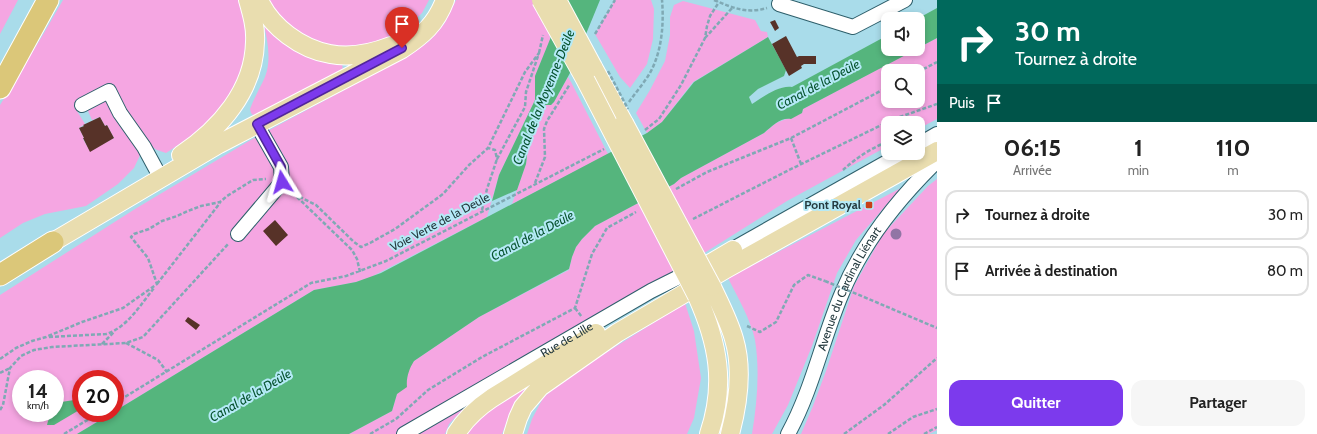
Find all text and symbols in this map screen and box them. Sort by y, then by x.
pin [385,7.0,419,48]
map controls [881,12,925,160]
button: sound [881,12,925,56]
icon: arrive [391,13,413,35]
text: 30 m [1015,14,1081,48]
icon: right [949,16,1001,68]
water label: Canal de la Moyenne-Deûle [509,27,577,167]
text: Tournez à droite [1015,48,1137,70]
water label: Canal de la Deûle [774,55,862,113]
button: search [881,64,925,108]
icon: arrive [983,92,1005,114]
text: Puis [949,94,975,112]
button: layers [881,116,925,160]
text: 06:15 [1004,133,1061,162]
text: 1 [1134,133,1143,162]
text: 110 [1216,133,1250,162]
position arrow [261,161,303,203]
text: Arrivée [1013,162,1052,178]
text: min [1128,162,1149,178]
text: m [1227,162,1239,178]
street label: Voie Verte de la Deûle [387,189,492,254]
place label: Pont Royal [804,197,861,212]
marker: Pont Royal [864,200,874,210]
icon: right [951,204,973,226]
water label: Canal de la Deûle [488,206,576,264]
text: Tournez à droite [985,206,1090,224]
text: 30 m [1268,206,1303,224]
street label: Avenue du Cardinal Liénart [814,223,884,353]
icon: arrive [951,260,973,282]
text: Arrivée à destination [985,262,1117,280]
text: 80 m [1267,262,1303,280]
street label: Rue de Lille [538,318,595,360]
water label: Canal de la Deûle [206,365,294,425]
speed limit sign: 20 [72,370,124,422]
text: 14 [28,379,48,403]
button: Quitter [949,380,1123,426]
button: Partager [1131,380,1305,426]
text: km/h [27,399,49,412]

